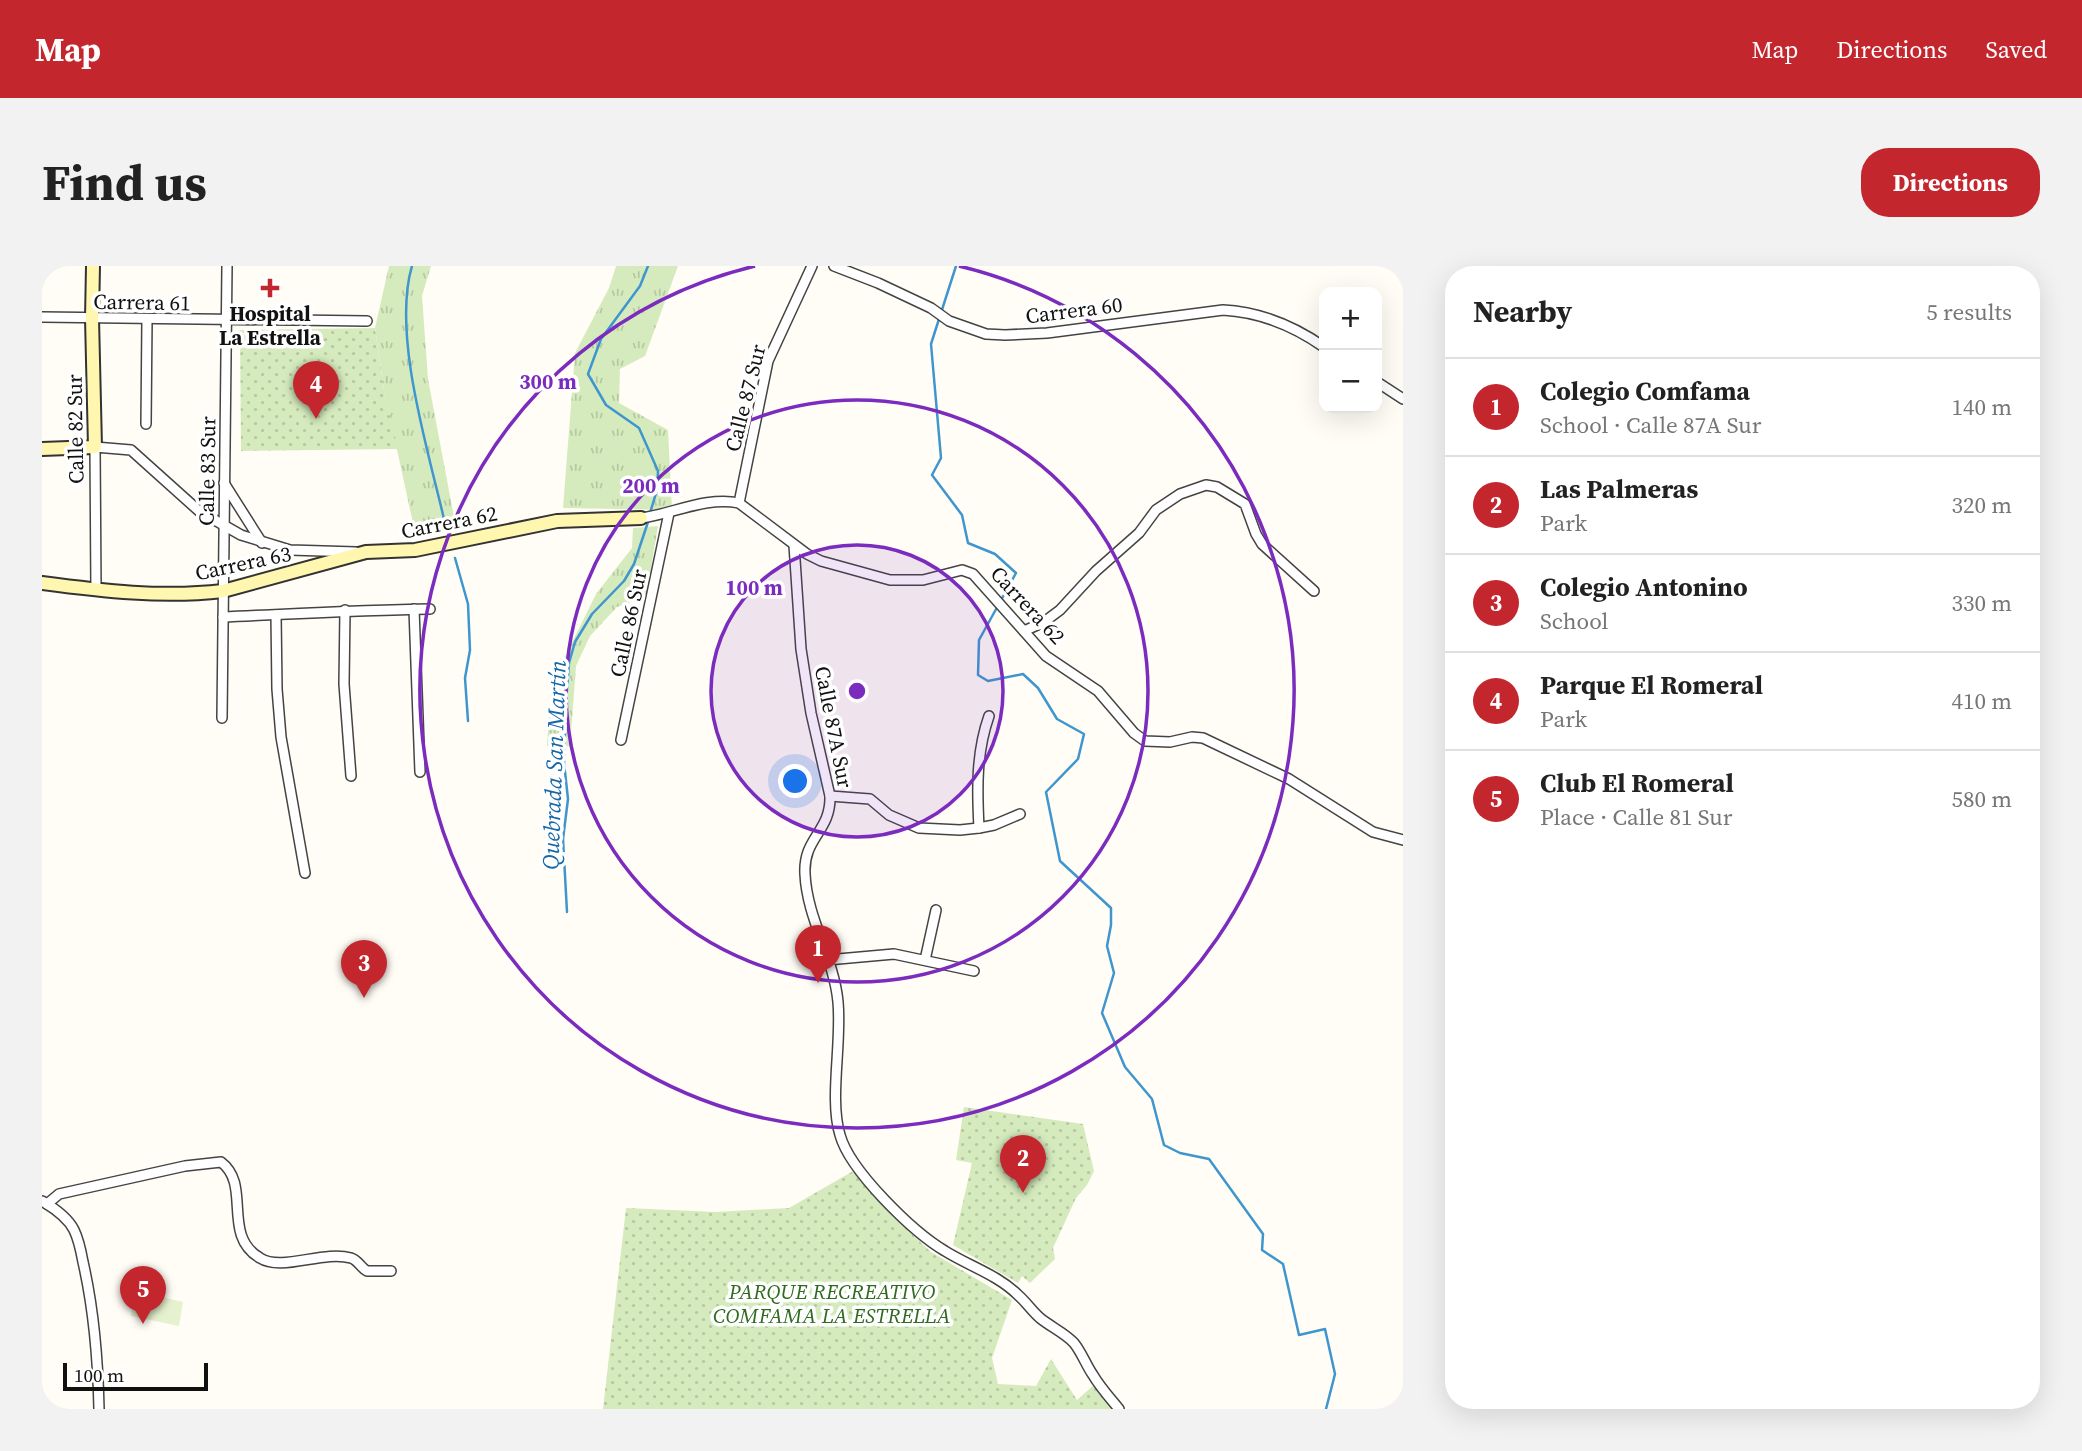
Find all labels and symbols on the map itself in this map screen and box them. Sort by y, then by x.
marker: Hospital La Estrella [260,278,280,298]
street label: Carrera 61 [93,287,191,317]
street label: Carrera 60 [1024,290,1124,330]
place label: Hospital La Estrella [219,299,322,352]
street label: Calle 87 Sur [718,341,772,455]
pin: 4 [293,361,339,419]
text: 300 m [519,367,577,396]
street label: Calle 82 Sur [60,374,90,484]
street label: Calle 83 Sur [192,416,222,526]
text: 200 m [622,471,680,500]
street label: Carrera 62 [398,498,500,546]
street label: Carrera 63 [192,539,294,587]
street label: Carrera 62 [984,560,1072,650]
street label: Calle 86 Sur [602,566,654,680]
text: 100 m [725,573,783,602]
water label: Quebrada San Martín [534,660,574,870]
street label: Calle 87A Sur [808,664,860,791]
centre of rings [845,679,869,703]
your location [778,764,812,798]
pin: 1 [795,925,841,983]
pin: 3 [341,940,387,998]
pin: 2 [1000,1135,1046,1193]
pin: 5 [120,1266,166,1324]
park label: PARQUE RECREATIVO COMFAMA LA ESTRELLA [713,1277,951,1330]
scale bar [63,1360,208,1392]

